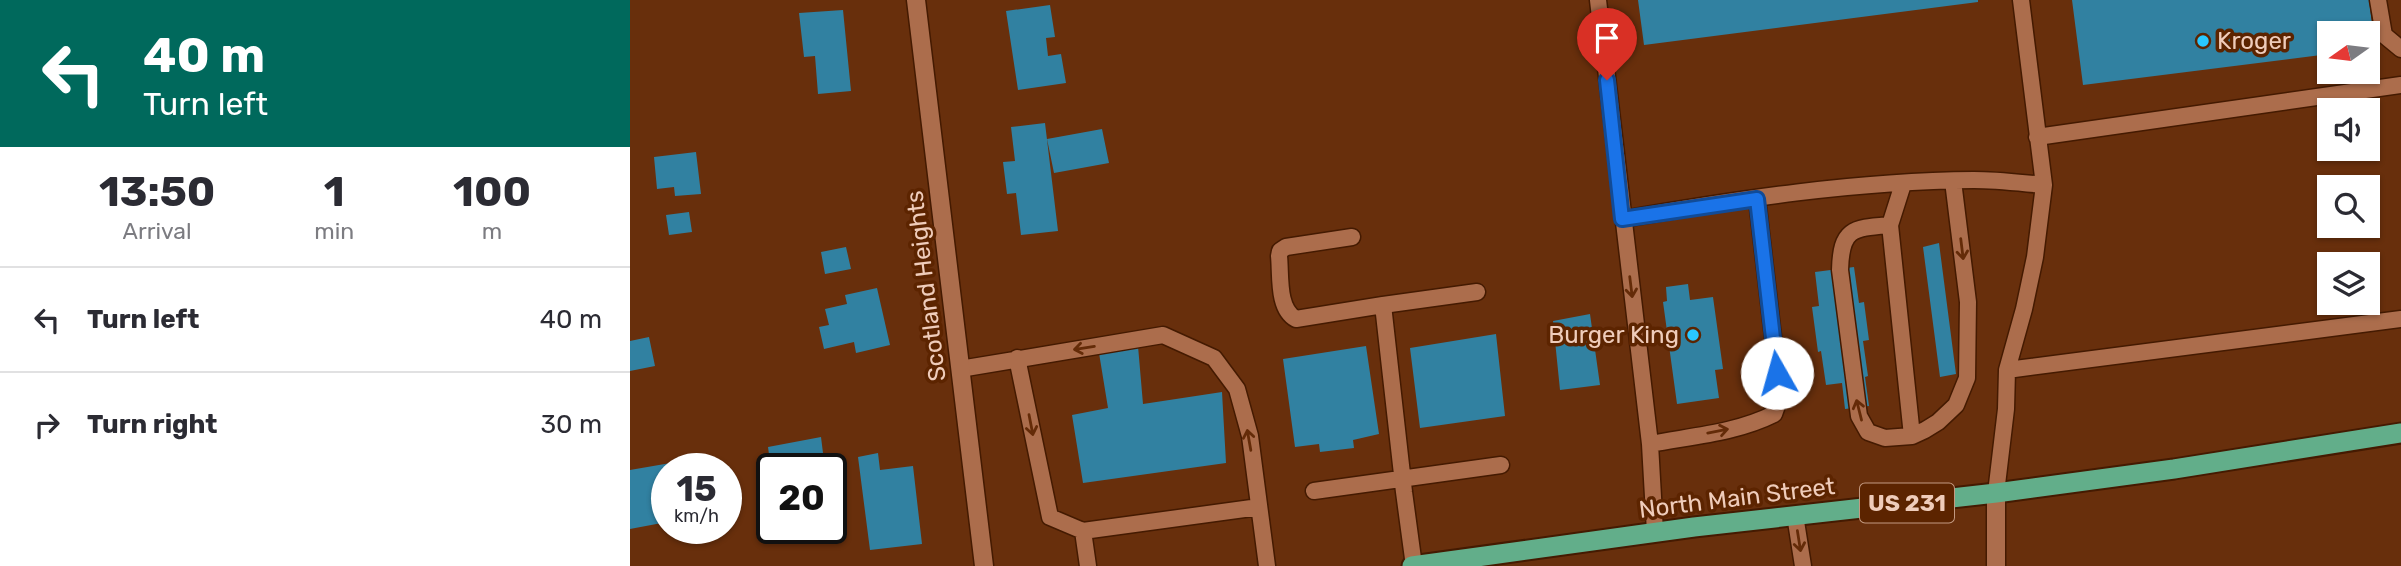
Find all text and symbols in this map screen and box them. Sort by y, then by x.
pin [1577,8,1637,80]
icon: arrive [1588,19,1626,57]
north arrow [2317,21,2380,84]
map controls [2317,21,2380,315]
text: 40 m [143,26,265,84]
place label: Kroger [2217,27,2291,55]
icon: left [28,28,119,119]
marker: Kroger [2195,33,2211,49]
text: Turn left [143,85,268,123]
button: sound [2317,98,2380,161]
text: 13:50 [99,167,215,217]
text: 1 [324,167,345,217]
text: 100 [453,167,531,217]
button: search [2317,175,2380,238]
street label: Scotland Heights [900,189,952,383]
text: Arrival [123,217,192,245]
text: min [314,217,354,245]
text: m [482,217,502,245]
one-way arrow [1955,237,1968,259]
button: layers [2317,252,2380,315]
one-way arrow [1624,275,1637,298]
icon: left [28,301,66,339]
text: Turn left [87,304,199,335]
text: 40 m [540,304,602,335]
place label: Burger King [1548,321,1679,349]
marker: Burger King [1685,327,1701,343]
position arrow [1740,336,1814,410]
one-way arrow [1073,341,1096,354]
one-way arrow [1852,400,1865,422]
icon: right [28,406,66,444]
text: Turn right [87,409,217,440]
text: 30 m [540,409,602,440]
one-way arrow [1024,413,1038,436]
one-way arrow [1706,424,1728,438]
one-way arrow [1242,429,1256,452]
speed limit sign: 20 [756,453,847,544]
text: 15 [676,468,717,510]
street label: North Main Street [1637,472,1837,524]
road number: US 231 [1860,484,1954,523]
text: km/h [674,505,719,527]
one-way arrow [1793,529,1806,552]

